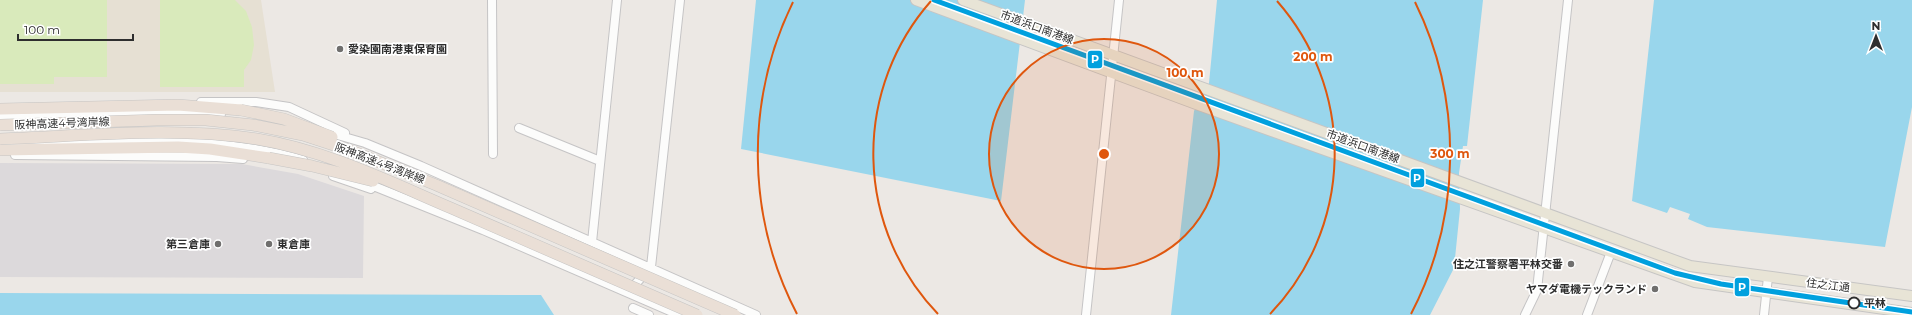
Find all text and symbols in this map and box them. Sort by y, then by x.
street label: 市道浜口南港線 [998,7,1076,47]
scale bar [18,16,133,42]
north arrow [1856,16,1896,56]
text: N [1872,19,1880,33]
text: 100 m [24,22,60,37]
place label: 愛染園南港東保育園 [348,42,447,56]
marker: 愛染園南港東保育園 [335,44,345,54]
text: 200 m [1293,49,1333,64]
line badge: P [1087,50,1103,69]
text: P [1091,52,1099,66]
text: 100 m [1167,65,1203,80]
street label: 阪神高速4号湾岸線 [14,114,110,132]
street label: 市道浜口南港線 [1324,126,1402,166]
street label: 阪神高速4号湾岸線 [333,139,427,187]
text: 300 m [1429,146,1470,161]
centre of rings [1097,147,1111,161]
line badge: P [1410,168,1425,188]
text: P [1413,171,1421,185]
place label: 第三倉庫 [166,237,210,251]
place label: 東倉庫 [277,237,310,251]
marker: 第三倉庫 [213,239,223,249]
marker: 東倉庫 [264,239,274,249]
place label: 住之江警察署平林交番 [1453,257,1563,271]
marker: 住之江警察署平林交番 [1566,259,1576,269]
street label: 住之江通 [1805,275,1851,295]
line badge: P [1734,277,1750,297]
text: P [1738,280,1746,294]
place label: ヤマダ電機テックランド [1526,282,1647,296]
marker: ヤマダ電機テックランド [1650,284,1660,294]
marker: 平林 [1847,296,1861,310]
place label: 平林 [1864,296,1886,310]

